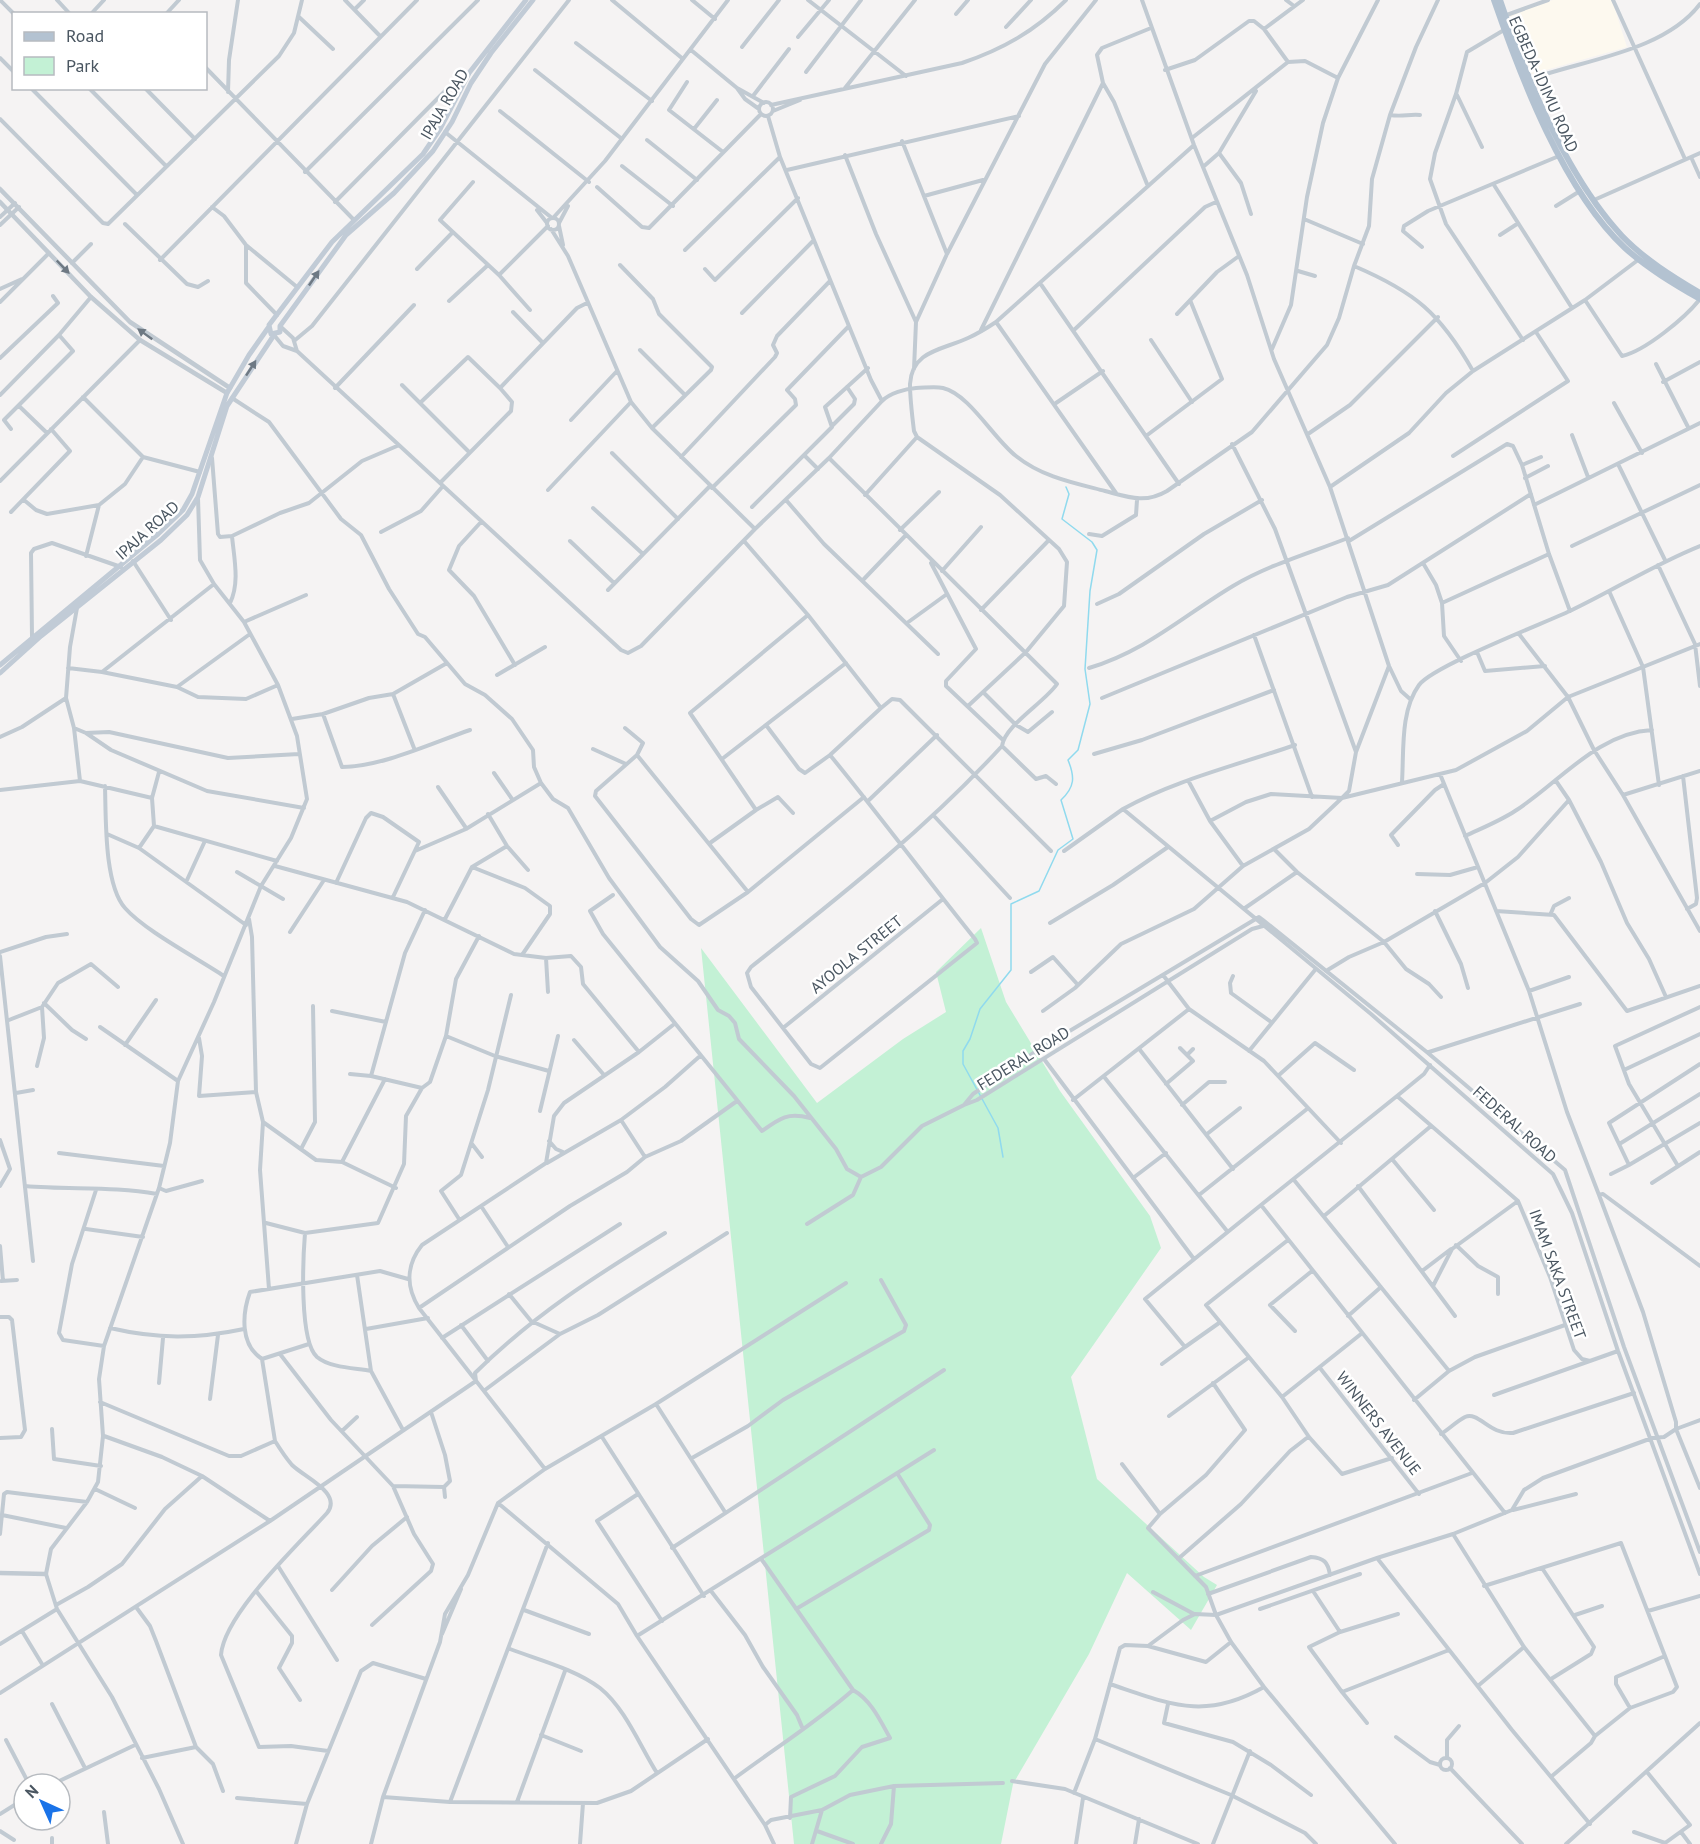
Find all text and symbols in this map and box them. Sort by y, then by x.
legend [12,12,207,90]
street label: EGBEDA-IDIMU ROAD [1505,13,1583,155]
text: Road [66,24,104,47]
text: Park [66,54,99,77]
street label: IPAJA ROAD [416,65,472,143]
one-way arrow [56,259,70,274]
one-way arrow [309,270,320,287]
one-way arrow [138,328,154,340]
one-way arrow [245,360,257,376]
street label: IPAJA ROAD [111,496,183,564]
street label: AYOOLA STREET [806,911,906,997]
street label: FEDERAL ROAD [973,1022,1073,1094]
street label: FEDERAL ROAD [1469,1081,1561,1167]
street label: IMAM SAKA STREET [1525,1206,1591,1342]
street label: WINNERS AVENUE [1332,1367,1426,1479]
north arrow [12,1772,72,1832]
text: N [21,1781,42,1802]

